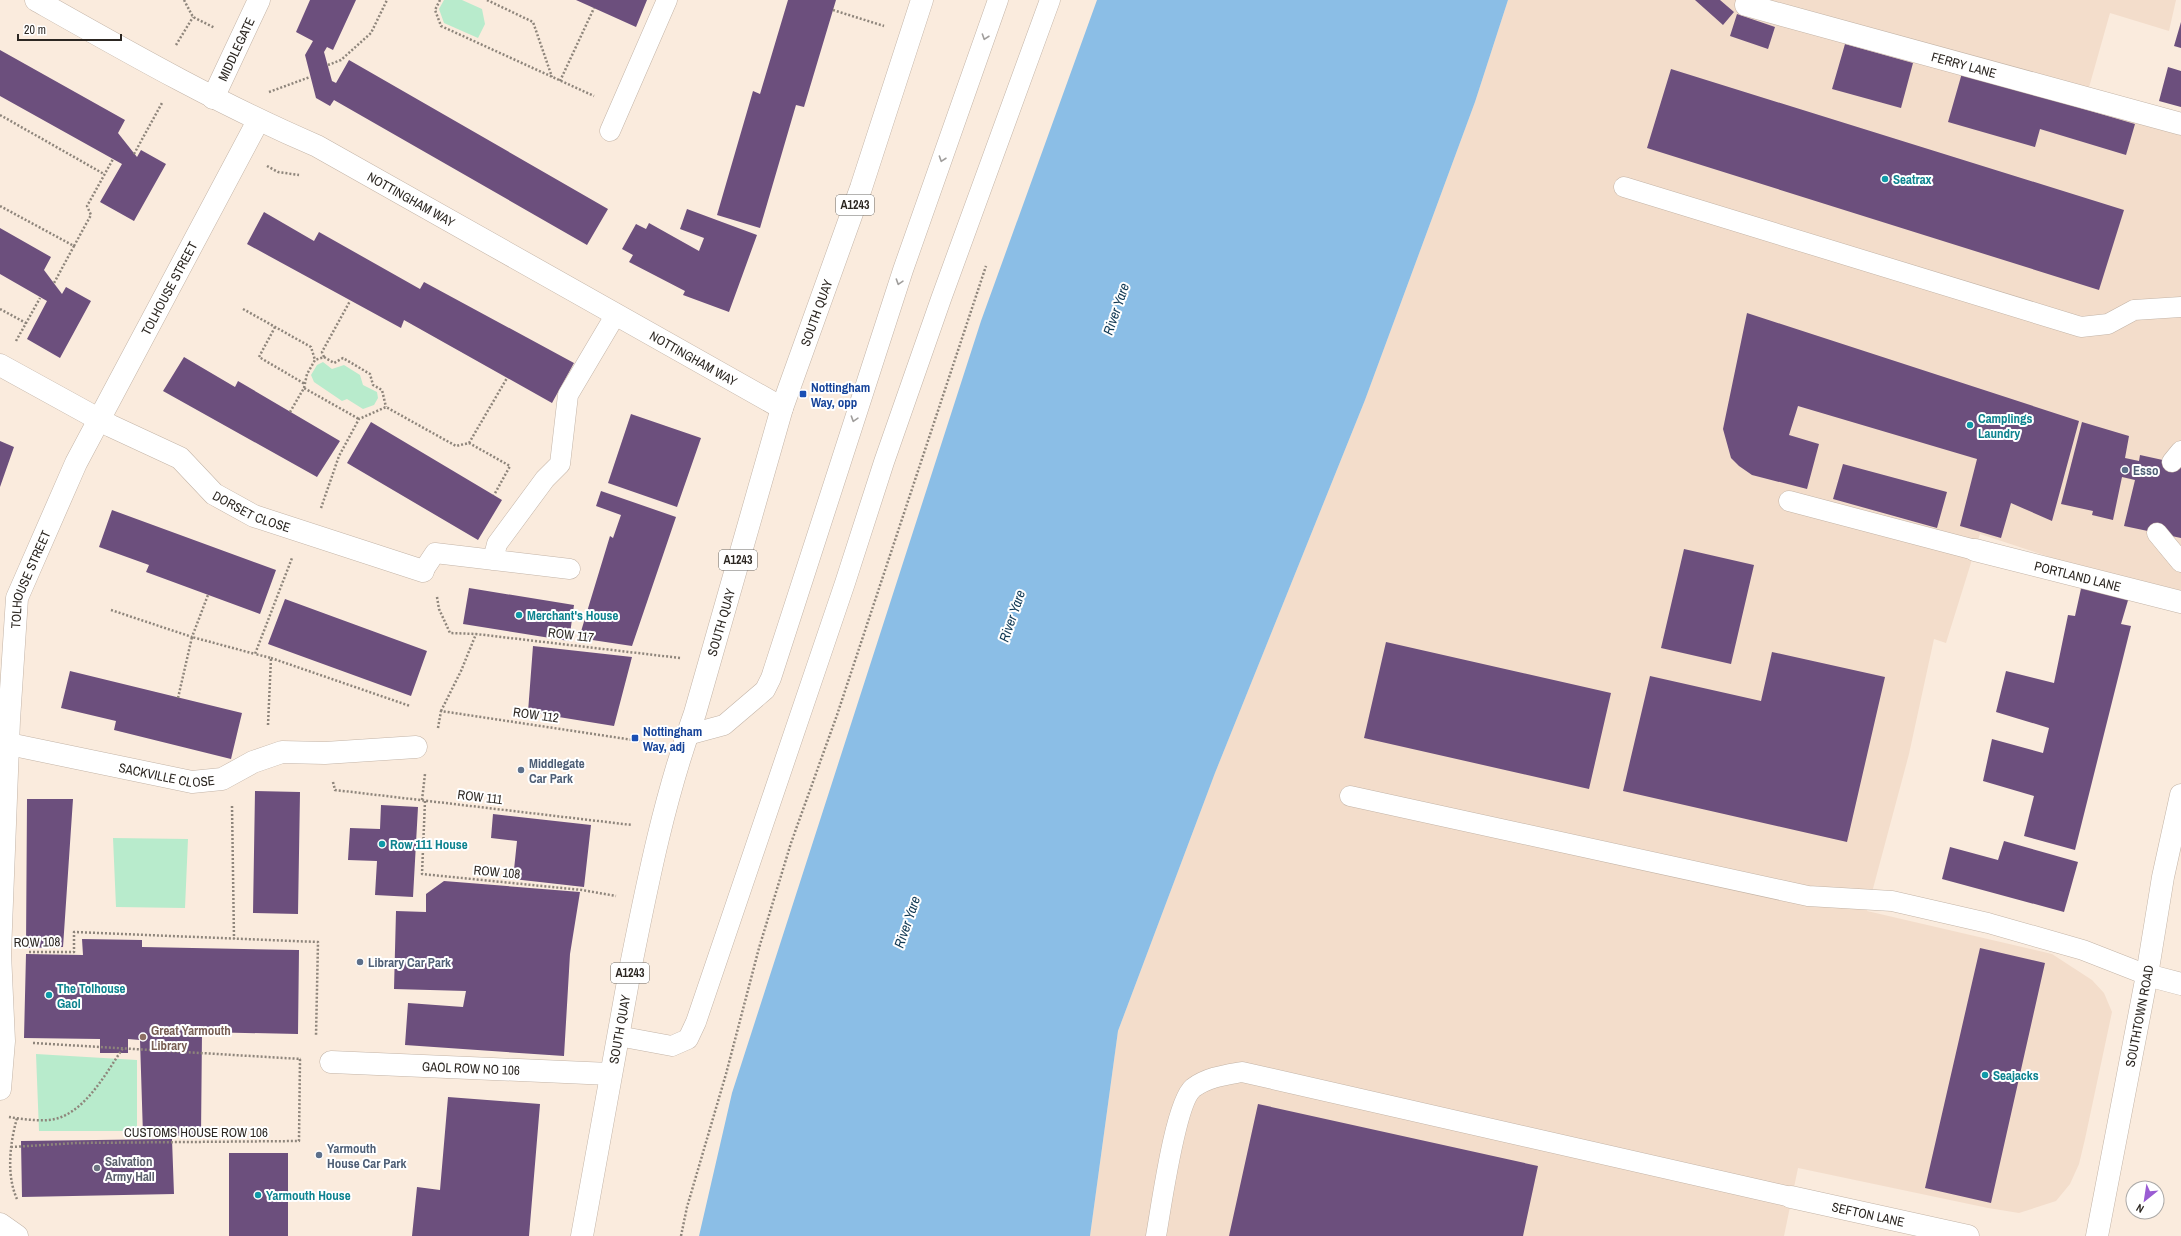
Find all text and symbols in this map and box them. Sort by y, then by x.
street label: MIDDLEGATE [214,14,258,84]
scale bar [18,16,121,42]
text: 20 m [24,22,46,38]
one-way arrow [982,33,990,40]
street label: FERRY LANE [1930,48,1998,82]
one-way arrow [938,156,947,163]
street label: NOTTINGHAM WAY [364,168,458,231]
place label: Seatrax [1893,171,1932,188]
marker: Seatrax [1880,174,1890,184]
road number: A1243 [836,195,874,215]
street label: TOLHOUSE STREET [137,238,201,338]
street label: SOUTH QUAY [796,277,836,348]
one-way arrow [895,278,904,285]
water label: River Yare [1099,281,1133,337]
street label: NOTTINGHAM WAY [647,327,740,390]
place label: Nottingham Way, opp [811,379,870,411]
marker: Nottingham Way, opp [798,389,808,399]
place label: Camplings Laundry [1978,410,2033,442]
one-way arrow [850,415,859,422]
marker: Camplings Laundry [1965,420,1975,430]
place label: Esso [2133,462,2158,479]
marker: Esso [2120,465,2130,475]
street label: DORSET CLOSE [210,487,293,536]
street label: TOLHOUSE STREET [7,527,54,629]
road number: A1243 [719,550,757,570]
street label: PORTLAND LANE [2033,557,2123,595]
street label: SOUTH QUAY [703,586,739,658]
water label: River Yare [995,588,1029,644]
place label: Merchant's House [527,607,618,624]
marker: Merchant's House [514,610,524,620]
street label: ROW 117 [547,624,595,646]
street label: ROW 112 [512,703,560,727]
place label: Nottingham Way, adj [643,723,702,755]
marker: Nottingham Way, adj [630,733,640,743]
place label: Middlegate Car Park [529,755,585,787]
street label: SACKVILLE CLOSE [117,759,215,790]
marker: Middlegate Car Park [516,765,526,775]
street label: ROW 111 [457,786,504,808]
place label: Row 111 House [390,836,468,853]
marker: Row 111 House [377,839,387,849]
street label: ROW 108 [473,861,521,883]
water label: River Yare [890,894,924,950]
street label: ROW 108 [13,933,61,951]
place label: Library Car Park [368,954,451,971]
marker: Library Car Park [355,957,365,967]
road number: A1243 [611,963,649,983]
street label: SOUTHTOWN ROAD [2121,963,2157,1068]
place label: The Tolhouse Gaol [57,980,126,1012]
marker: The Tolhouse Gaol [44,990,54,1000]
street label: SOUTH QUAY [605,993,634,1065]
place label: Great Yarmouth Library [151,1022,231,1054]
marker: Great Yarmouth Library [138,1032,148,1042]
street label: GAOL ROW NO 106 [422,1057,520,1079]
place label: Seajacks [1993,1067,2039,1084]
marker: Seajacks [1980,1070,1990,1080]
street label: CUSTOMS HOUSE ROW 106 [124,1124,268,1141]
place label: Yarmouth House Car Park [327,1140,406,1172]
marker: Yarmouth House Car Park [314,1150,324,1160]
place label: Salvation Army Hall [105,1153,155,1185]
marker: Salvation Army Hall [92,1163,102,1173]
north arrow [2125,1180,2165,1220]
place label: Yarmouth House [266,1187,351,1204]
marker: Yarmouth House [253,1190,263,1200]
street label: SEFTON LANE [1830,1198,1906,1230]
text: N [2134,1201,2146,1216]

